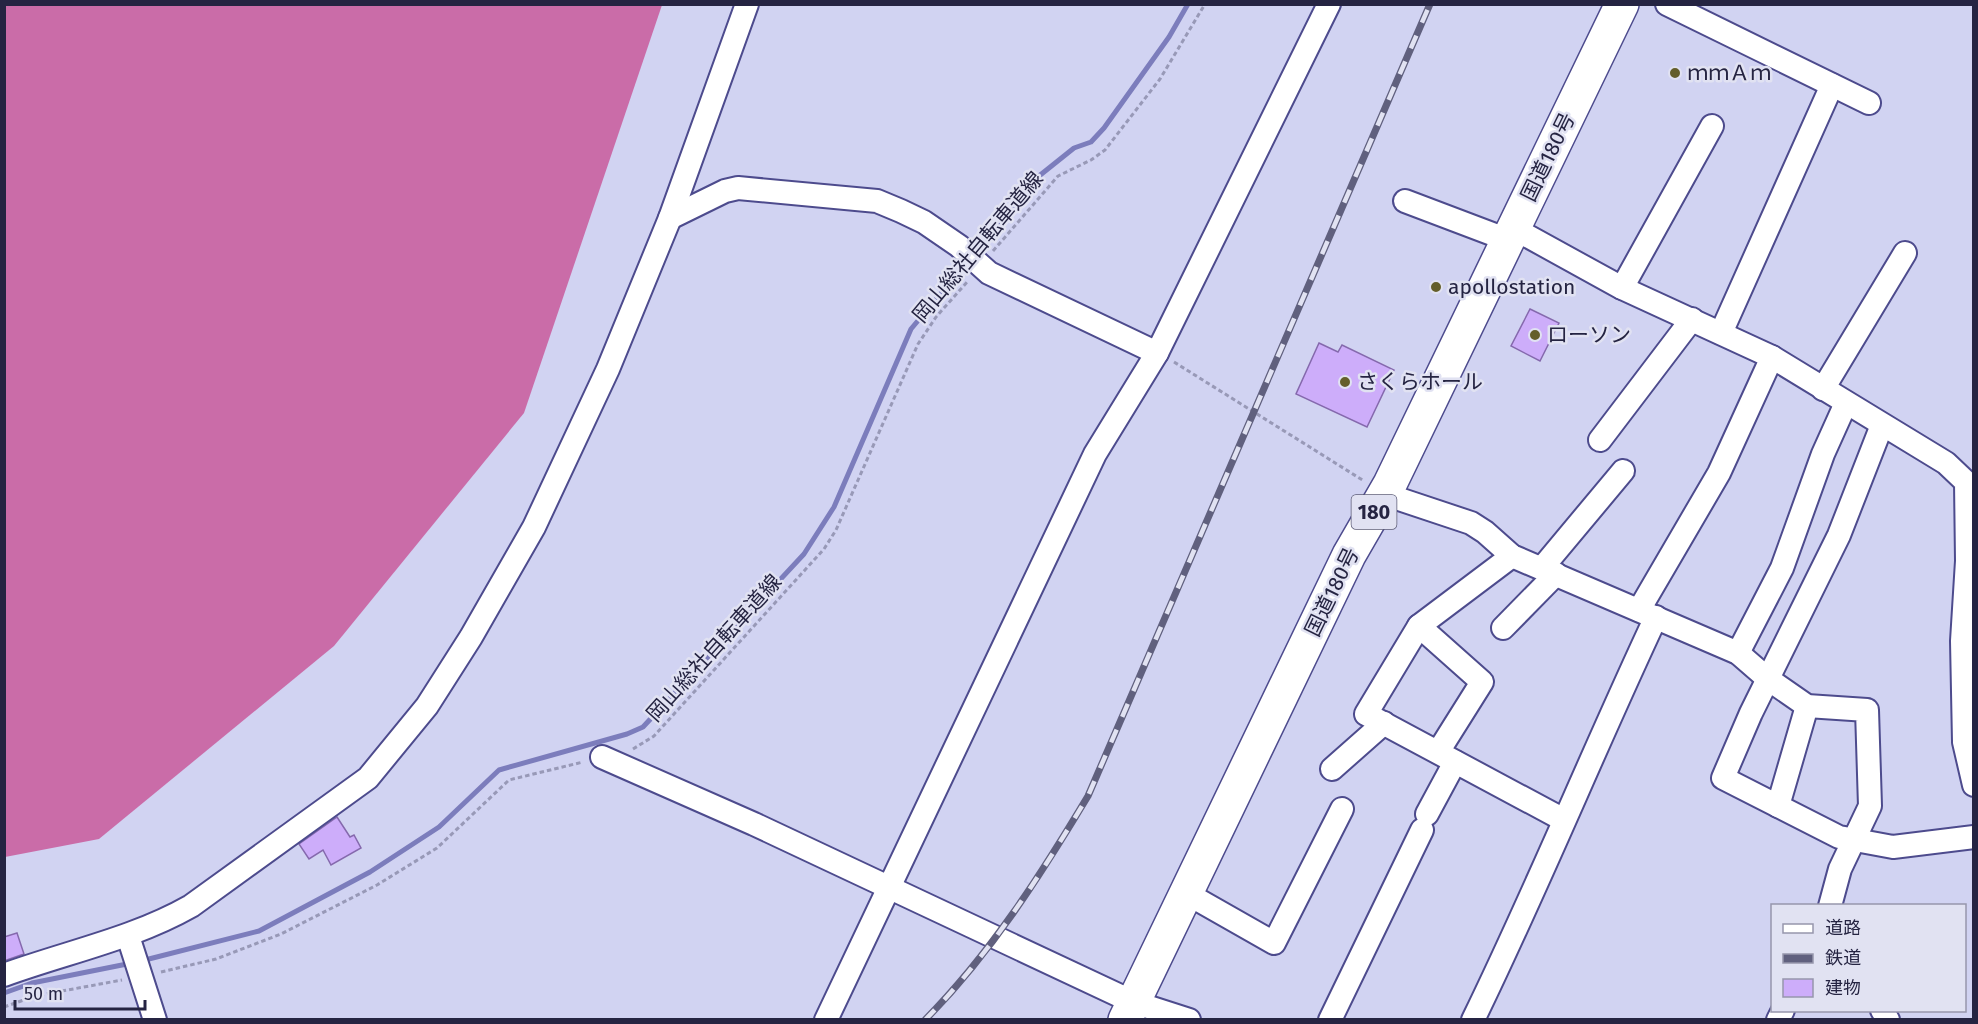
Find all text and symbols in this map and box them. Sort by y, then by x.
place label: ｍｍＡｍ [1687,60,1771,86]
marker: ｍｍＡｍ [1668,66,1682,80]
street label: 国道180号 [1515,108,1581,206]
street label: 岡山総社自転車道線 [907,166,1049,328]
place label: apollostation [1448,274,1575,300]
marker: apollostation [1429,280,1443,294]
place label: ローソン [1547,322,1631,348]
marker: ローソン [1528,328,1542,342]
place label: さくらホール [1357,369,1483,395]
marker: さくらホール [1338,375,1352,389]
road number: 180 [1352,495,1396,529]
street label: 国道180号 [1299,543,1365,641]
street label: 岡山総社自転車道線 [641,569,787,727]
legend [1771,904,1966,1012]
text: 道路 [1825,917,1861,939]
text: 鉄道 [1825,947,1861,969]
scale bar [15,973,146,1011]
text: 建物 [1825,977,1861,999]
text: 50 m [24,983,63,1005]

